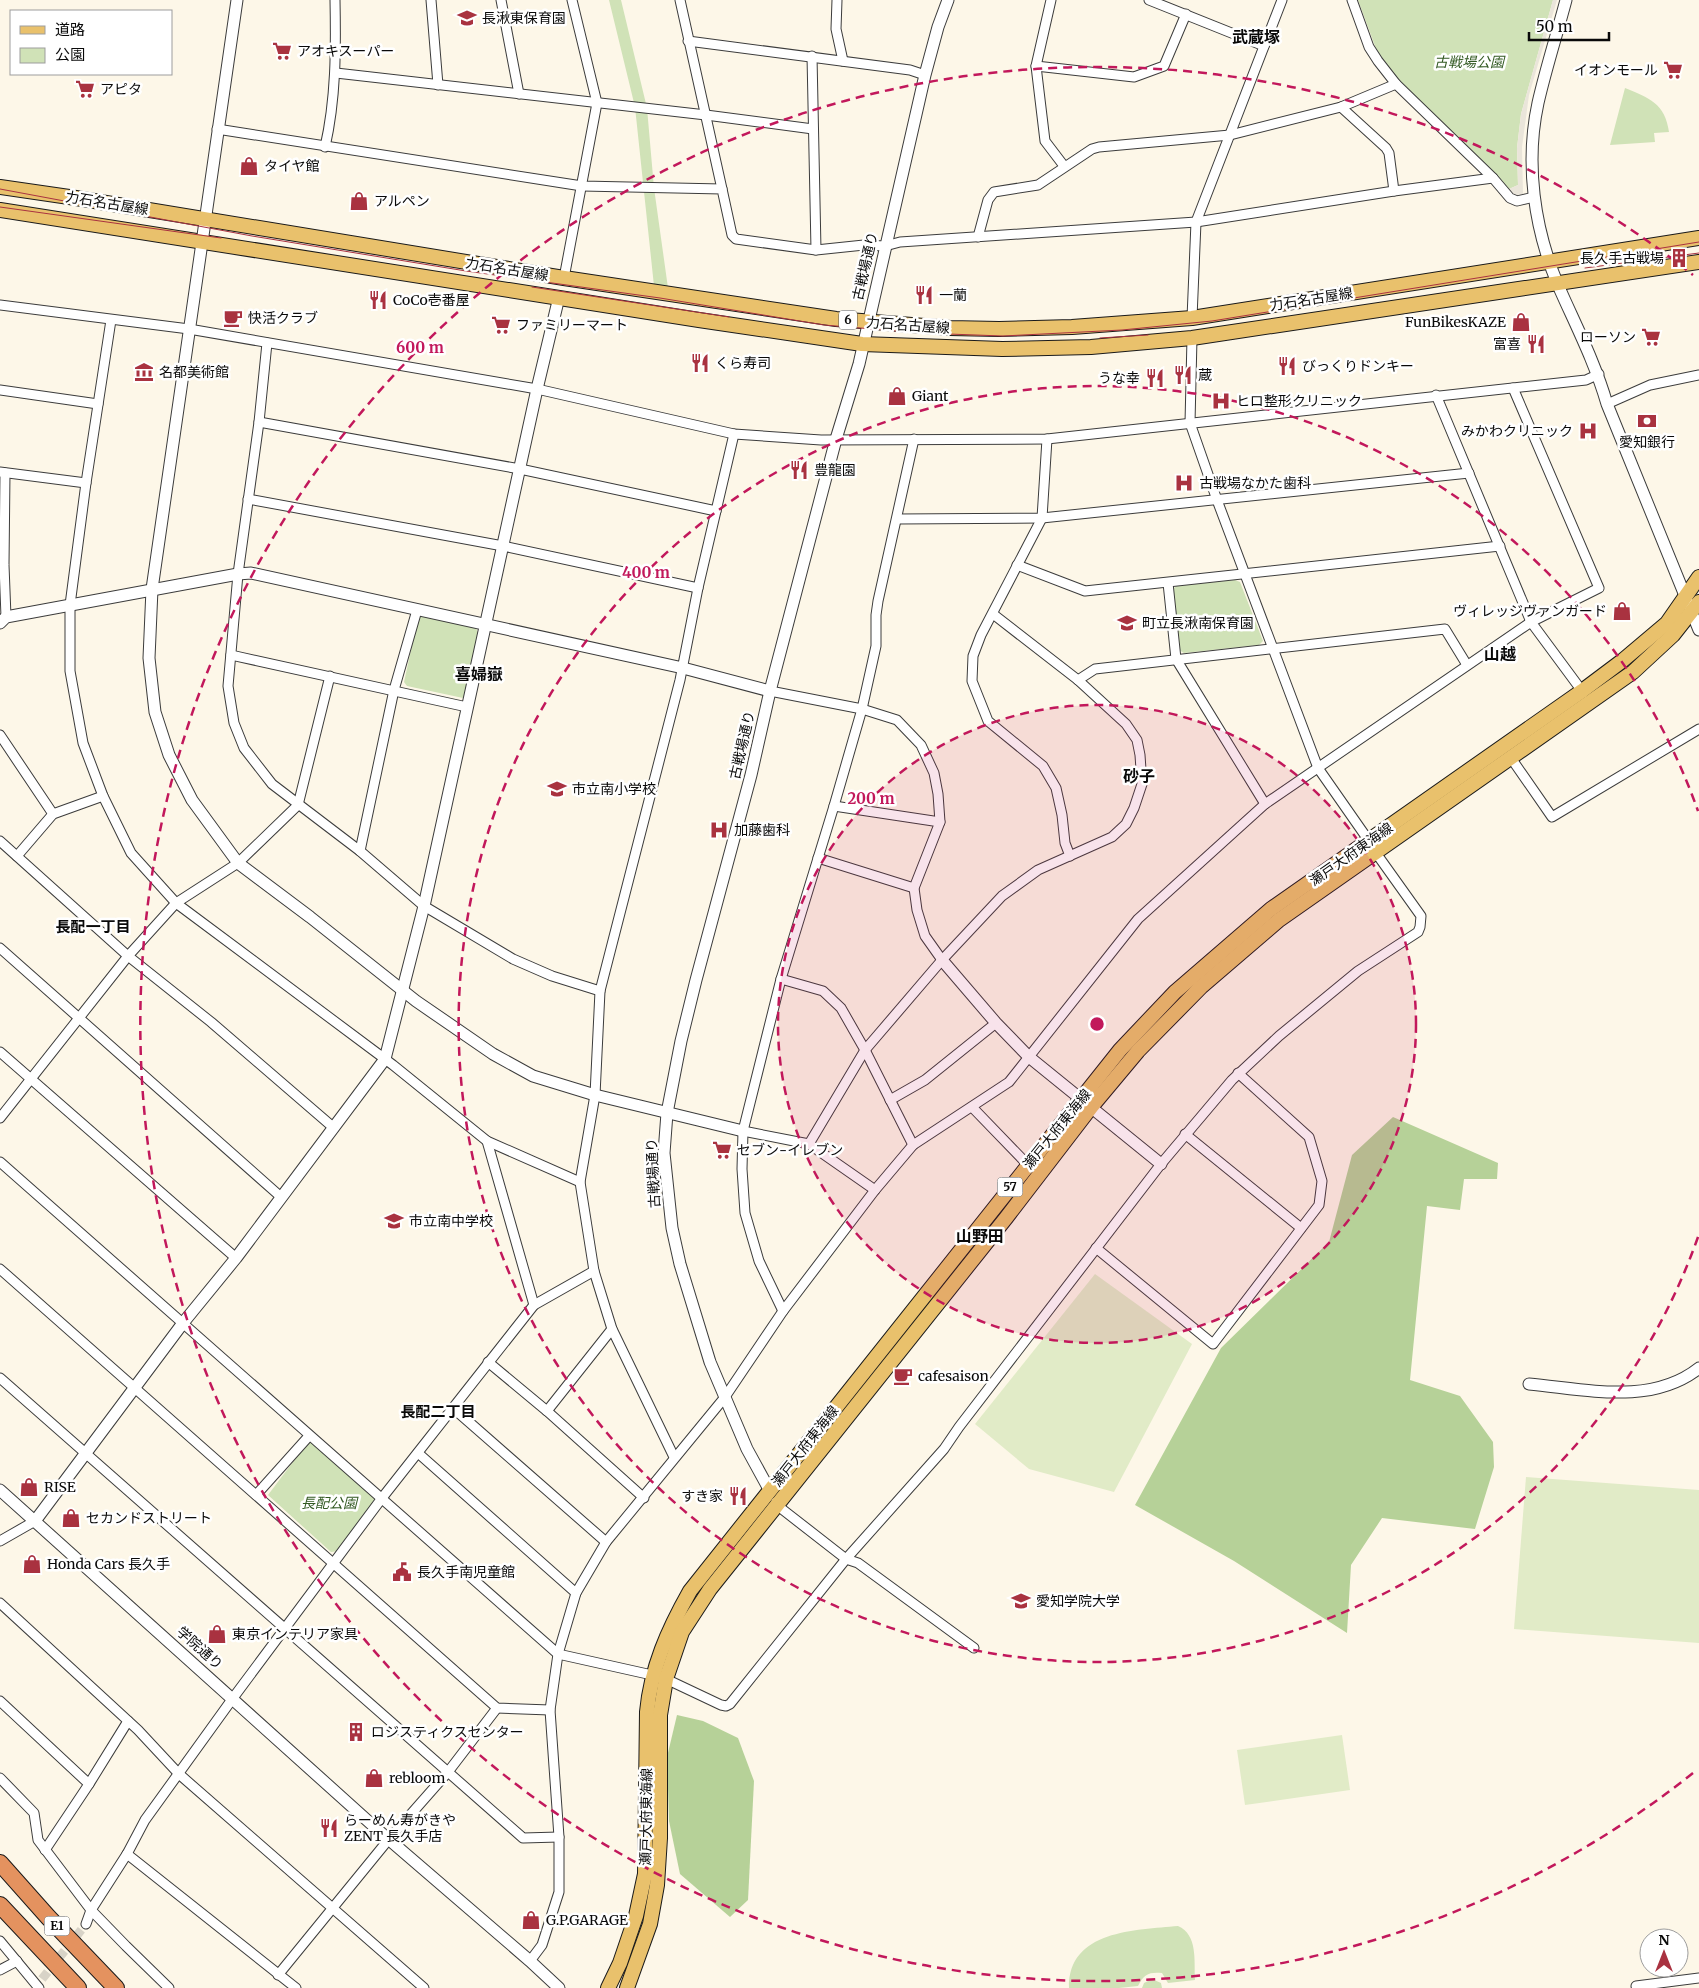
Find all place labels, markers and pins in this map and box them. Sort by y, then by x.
school or university icon: 長湫東保育園 [456,7,478,29]
place label: 長湫東保育園 [482,9,566,27]
supermarket icon: アオキスーパー [271,40,293,62]
place label: アオキスーパー [297,42,394,60]
supermarket icon: イオンモール [1662,59,1684,81]
place label: イオンモール [1574,61,1658,79]
supermarket icon: アピタ [74,78,96,100]
place label: アピタ [100,80,142,98]
shop icon: タイヤ館 [238,155,260,177]
place label: タイヤ館 [264,157,320,175]
shop icon: アルペン [348,190,370,212]
place label: アルペン [374,192,430,210]
building icon: 長久手古戦場 [1668,247,1690,269]
place label: 長久手古戦場 [1580,249,1664,267]
restaurant icon: 一蘭 [913,284,935,306]
place label: 一蘭 [939,286,967,304]
restaurant icon: CoCo壱番屋 [367,289,389,311]
place label: CoCo壱番屋 [393,291,470,309]
cafe icon: 快活クラブ [222,307,244,329]
place label: 快活クラブ [248,309,318,327]
shop icon: FunBikesKAZE [1510,311,1532,333]
place label: FunBikesKAZE [1405,313,1506,331]
supermarket icon: ファミリーマート [490,314,512,336]
place label: ファミリーマート [516,316,628,334]
supermarket icon: ローソン [1640,326,1662,348]
place label: ローソン [1580,328,1636,346]
restaurant icon: 富喜 [1525,333,1547,355]
place label: 富喜 [1493,335,1521,353]
restaurant icon: くら寿司 [689,352,711,374]
place label: くら寿司 [715,354,771,372]
restaurant icon: びっくりドンキー [1276,355,1298,377]
place label: びっくりドンキー [1302,357,1414,375]
museum icon: 名都美術館 [133,361,155,383]
place label: 名都美術館 [159,363,229,381]
restaurant icon: 蔵 [1172,364,1194,386]
place label: 蔵 [1198,366,1212,384]
restaurant icon: うな幸 [1144,367,1166,389]
place label: うな幸 [1098,369,1140,387]
shop icon: Giant [886,385,908,407]
place label: Giant [912,387,949,405]
hospital icon: ヒロ整形クリニック [1210,390,1232,412]
place label: ヒロ整形クリニック [1236,392,1362,410]
bank icon: 愛知銀行 [1636,410,1658,432]
hospital icon: みかわクリニック [1577,420,1599,442]
place label: みかわクリニック [1461,422,1573,440]
place label: 愛知銀行 [1619,433,1675,451]
restaurant icon: 豊龍園 [788,459,810,481]
place label: 豊龍園 [814,461,856,479]
hospital icon: 古戦場なかた歯科 [1173,472,1195,494]
place label: 古戦場なかた歯科 [1199,474,1311,492]
shop icon: ヴィレッジヴァンガード [1611,600,1633,622]
place label: ヴィレッジヴァンガード [1453,602,1607,620]
school or university icon: 町立長湫南保育園 [1116,612,1138,634]
place label: 町立長湫南保育園 [1142,614,1254,632]
school or university icon: 市立南小学校 [546,778,568,800]
place label: 市立南小学校 [572,780,656,798]
hospital icon: 加藤歯科 [708,819,730,841]
place label: 加藤歯科 [734,821,790,839]
centre of rings [1088,1015,1106,1033]
supermarket icon: セブン-イレブン [711,1139,733,1161]
place label: セブン-イレブン [737,1141,843,1159]
school or university icon: 市立南中学校 [383,1210,405,1232]
place label: 市立南中学校 [409,1212,493,1230]
cafe icon: cafesaison [892,1365,914,1387]
place label: cafesaison [918,1367,989,1385]
shop icon: RISE [18,1476,40,1498]
place label: RISE [44,1478,76,1496]
restaurant icon: すき家 [727,1485,749,1507]
place label: すき家 [681,1487,723,1505]
shop icon: セカンドストリート [60,1507,82,1529]
place label: セカンドストリート [86,1509,212,1527]
shop icon: Honda Cars 長久手 [21,1553,43,1575]
place label: Honda Cars 長久手 [47,1555,170,1573]
public building icon: 長久手南児童館 [391,1561,413,1583]
place label: 長久手南児童館 [417,1563,515,1581]
school or university icon: 愛知学院大学 [1010,1590,1032,1612]
place label: 愛知学院大学 [1036,1592,1120,1610]
shop icon: 東京インテリア家具 [206,1623,228,1645]
place label: 東京インテリア家具 [232,1625,358,1643]
building icon: ロジスティクスセンター [345,1721,367,1743]
place label: ロジスティクスセンター [371,1723,524,1741]
shop icon: rebloom [363,1767,385,1789]
place label: rebloom [389,1769,445,1787]
place label: らーめん寿がきや ZENT 長久手店 [344,1811,456,1845]
restaurant icon: らーめん寿がきや ZENT 長久手店 [318,1817,340,1839]
shop icon: G.P.GARAGE [520,1909,542,1931]
place label: G.P.GARAGE [546,1911,628,1929]

